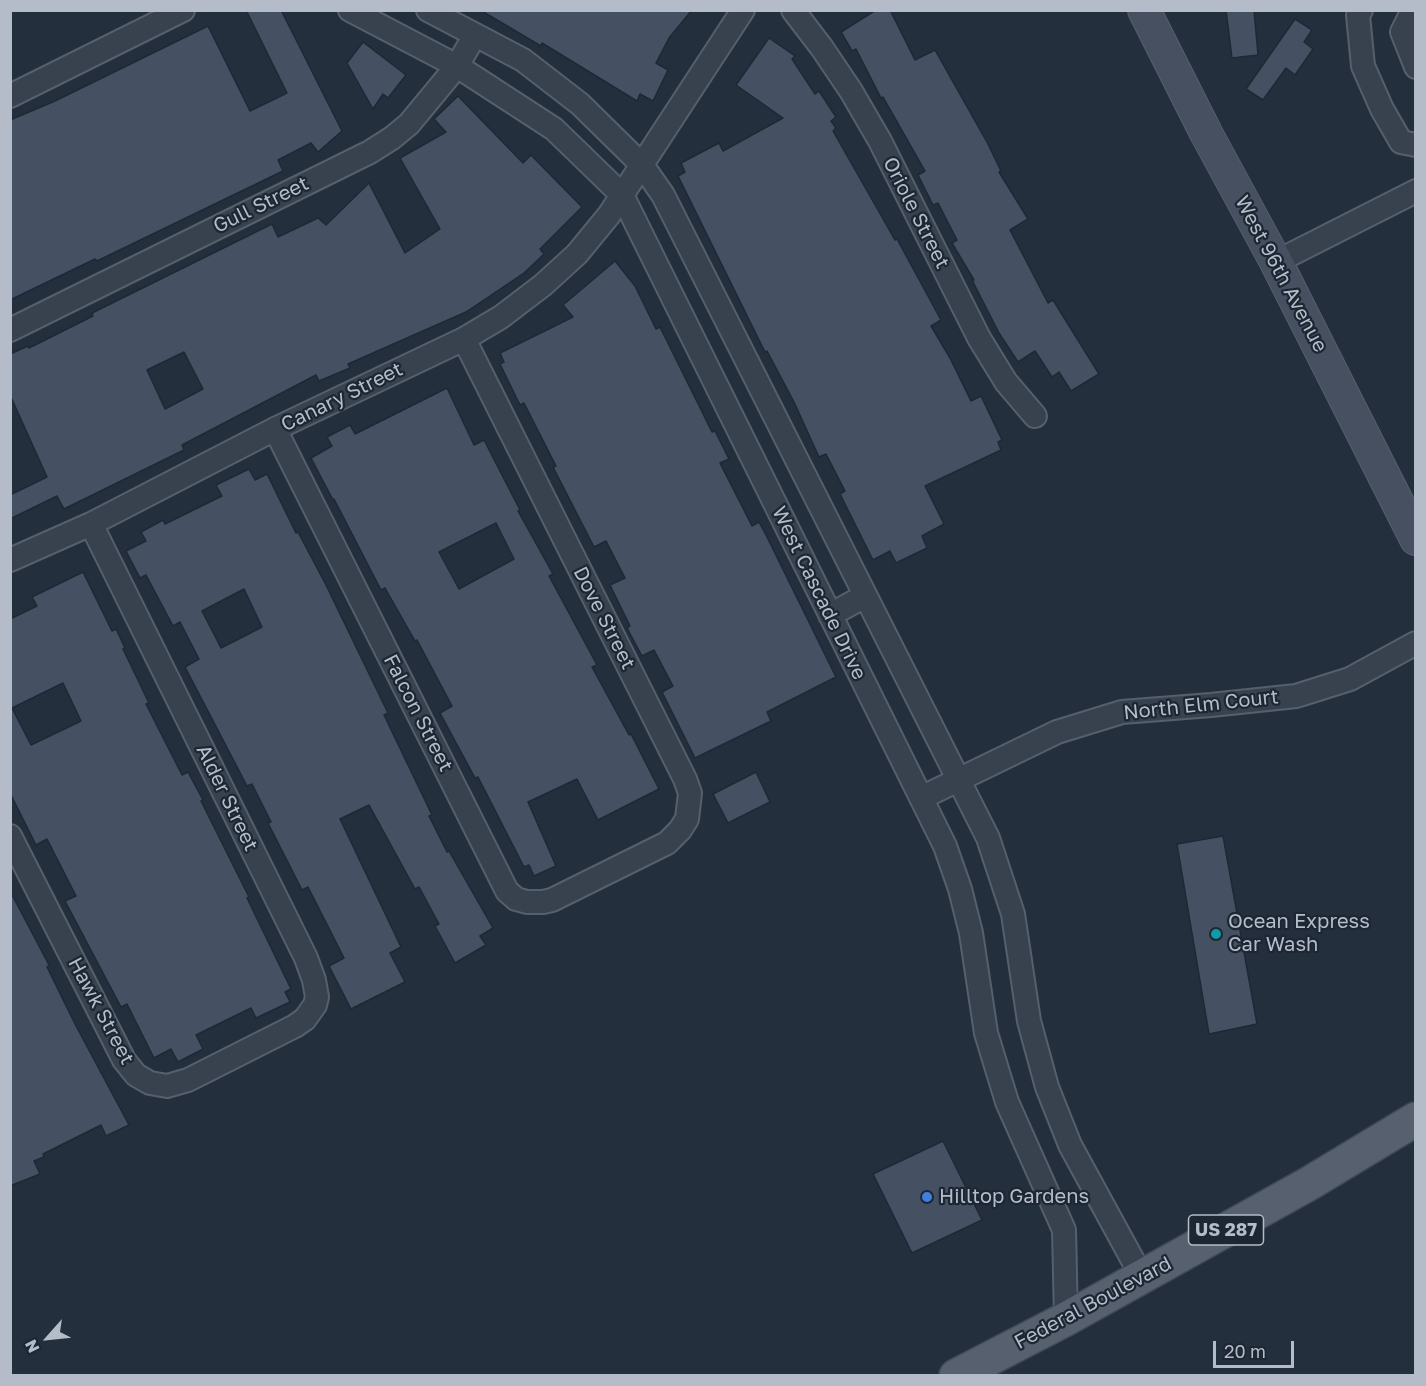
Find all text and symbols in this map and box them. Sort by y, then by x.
street label: Oriole Street [878,153,954,273]
street label: Gull Street [209,172,313,238]
street label: West 96th Avenue [1230,192,1332,356]
street label: Canary Street [277,357,407,437]
street label: West Cascade Drive [767,502,871,684]
street label: Dove Street [568,563,640,673]
street label: Falcon Street [378,650,458,776]
street label: North Elm Court [1122,685,1280,725]
street label: Alder Street [191,741,263,855]
place label: Ocean Express Car Wash [1228,910,1370,957]
marker: Ocean Express Car Wash [1209,927,1223,941]
street label: Hawk Street [63,953,139,1069]
place label: Hilltop Gardens [939,1185,1089,1209]
marker: Hilltop Gardens [920,1190,934,1204]
road number: US 287 [1188,1215,1264,1245]
street label: Federal Boulevard [1010,1252,1176,1354]
north arrow [18,1308,78,1368]
scale bar [1216,1329,1297,1367]
text: N [20,1336,44,1356]
text: 20 m [1224,1340,1266,1362]

